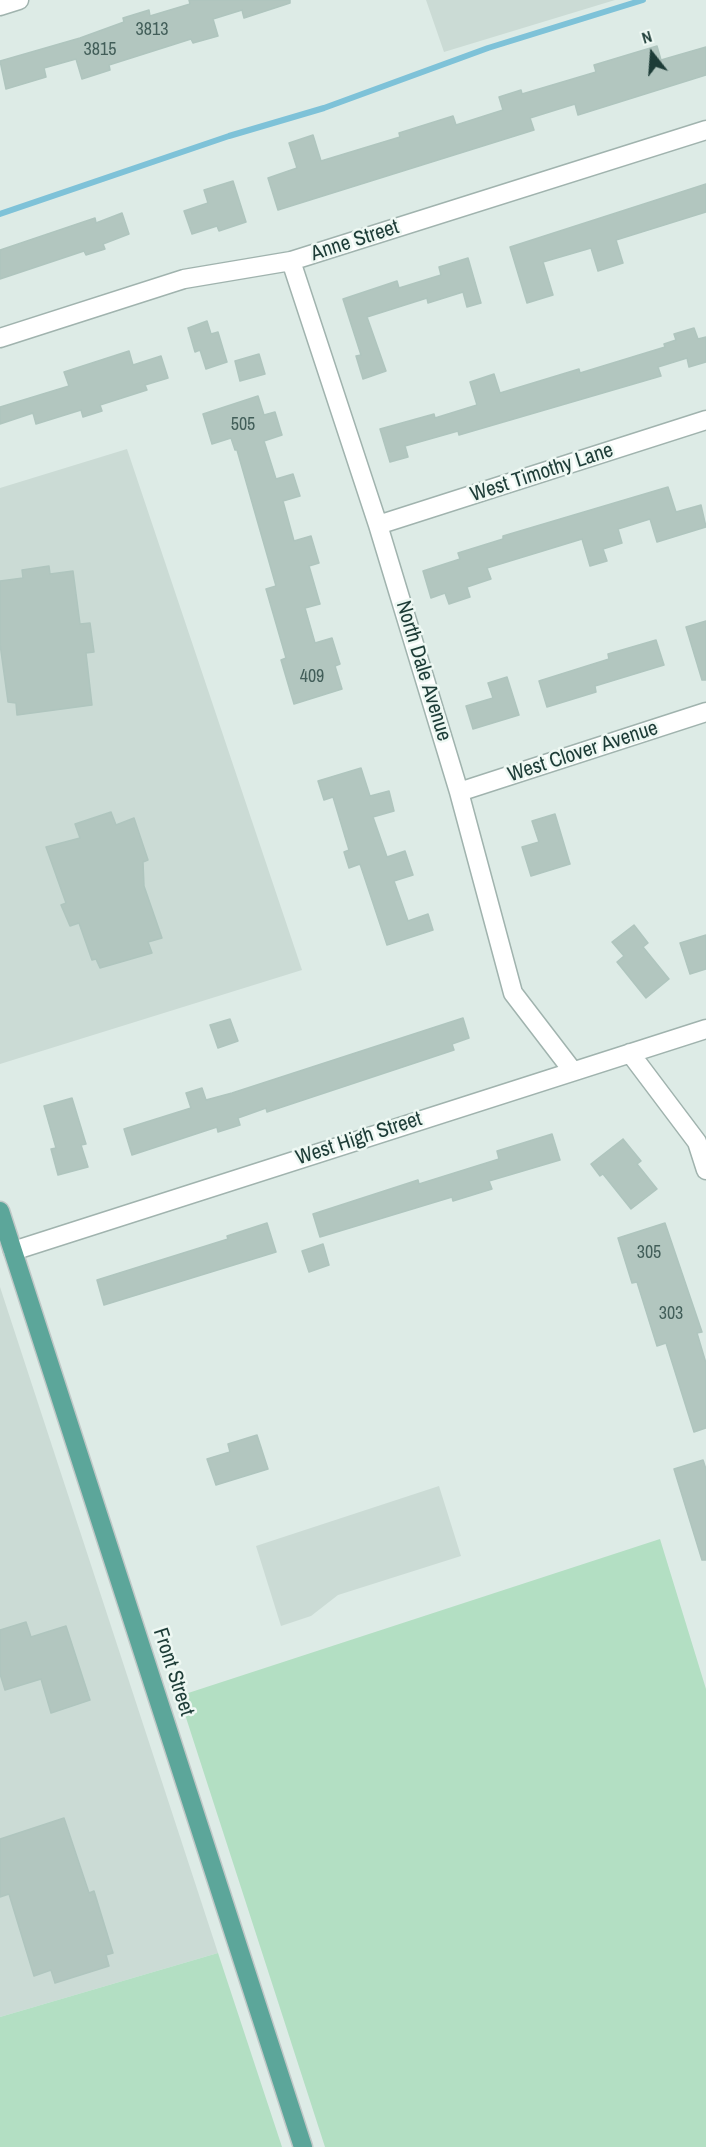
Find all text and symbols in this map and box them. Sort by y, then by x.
house number: 3813 [136,19,168,41]
north arrow [622,24,682,84]
text: N [639,25,654,49]
house number: 3815 [84,39,116,61]
street label: Anne Street [308,215,402,267]
house number: 505 [231,414,255,436]
street label: West Timothy Lane [467,438,617,508]
street label: North Dale Avenue [390,598,456,744]
house number: 409 [300,666,324,688]
street label: West Clover Avenue [505,716,661,788]
street label: West High Street [293,1107,425,1171]
house number: 305 [637,1242,661,1264]
house number: 303 [659,1303,683,1325]
street label: Front Street [147,1625,199,1719]

